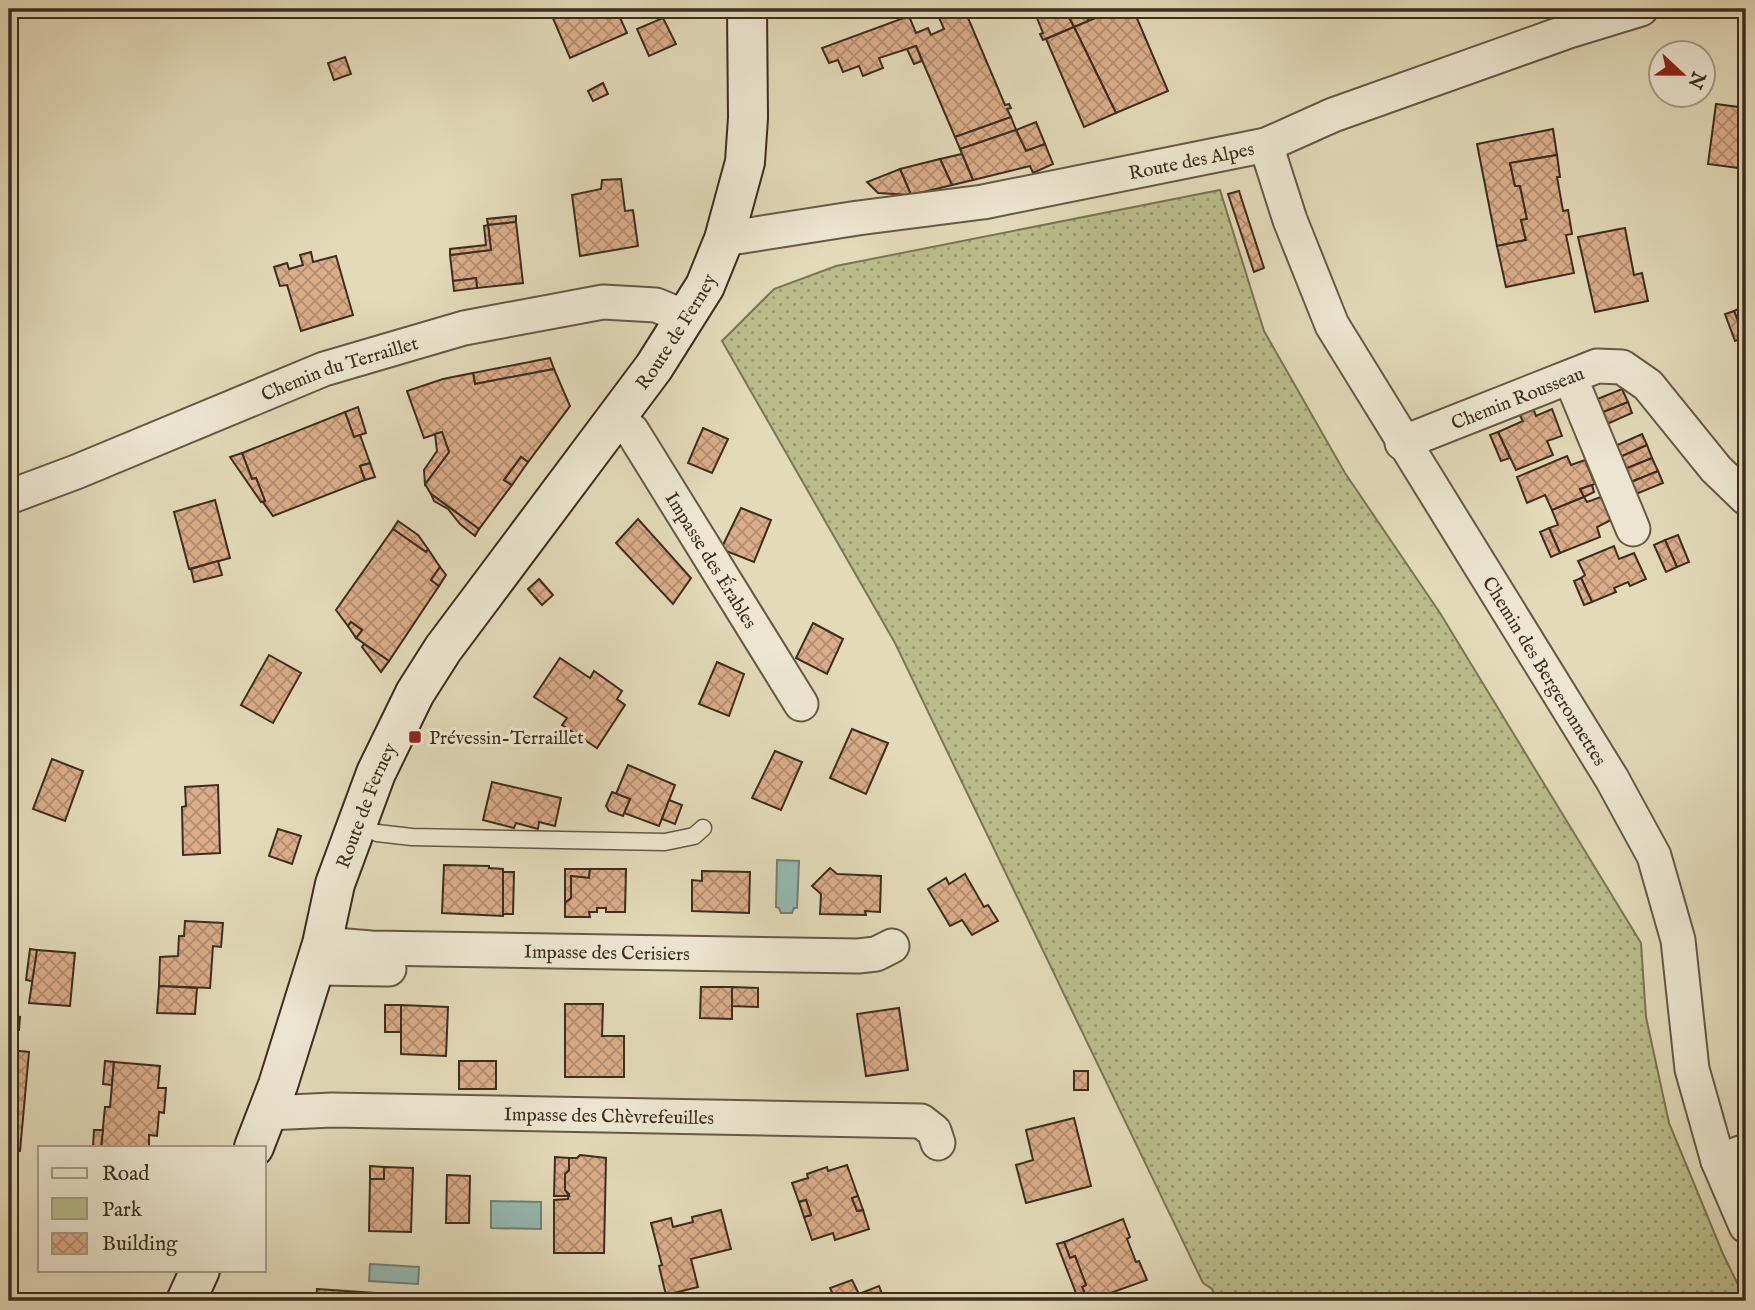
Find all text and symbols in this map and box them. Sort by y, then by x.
north arrow [1646,38,1716,108]
text: N [1681,67,1710,92]
street label: Route des Alpes [1127,138,1256,186]
street label: Route de Ferney [631,270,723,395]
street label: Chemin du Terraillet [258,332,422,408]
street label: Chemin Rousseau [1448,362,1588,436]
street label: Impasse des Érables [659,488,761,634]
street label: Chemin des Bergeronnettes [1476,573,1611,771]
place label: Prévessin-Terraillet [429,727,584,751]
marker: Prévessin-Terraillet [407,729,423,745]
street label: Route de Ferney [332,739,403,872]
street label: Impasse des Cerisiers [524,941,690,967]
street label: Impasse des Chèvrefeuilles [504,1103,714,1131]
legend [38,1146,266,1272]
text: Road [102,1161,150,1188]
text: Park [102,1197,143,1224]
text: Building [102,1231,178,1258]

